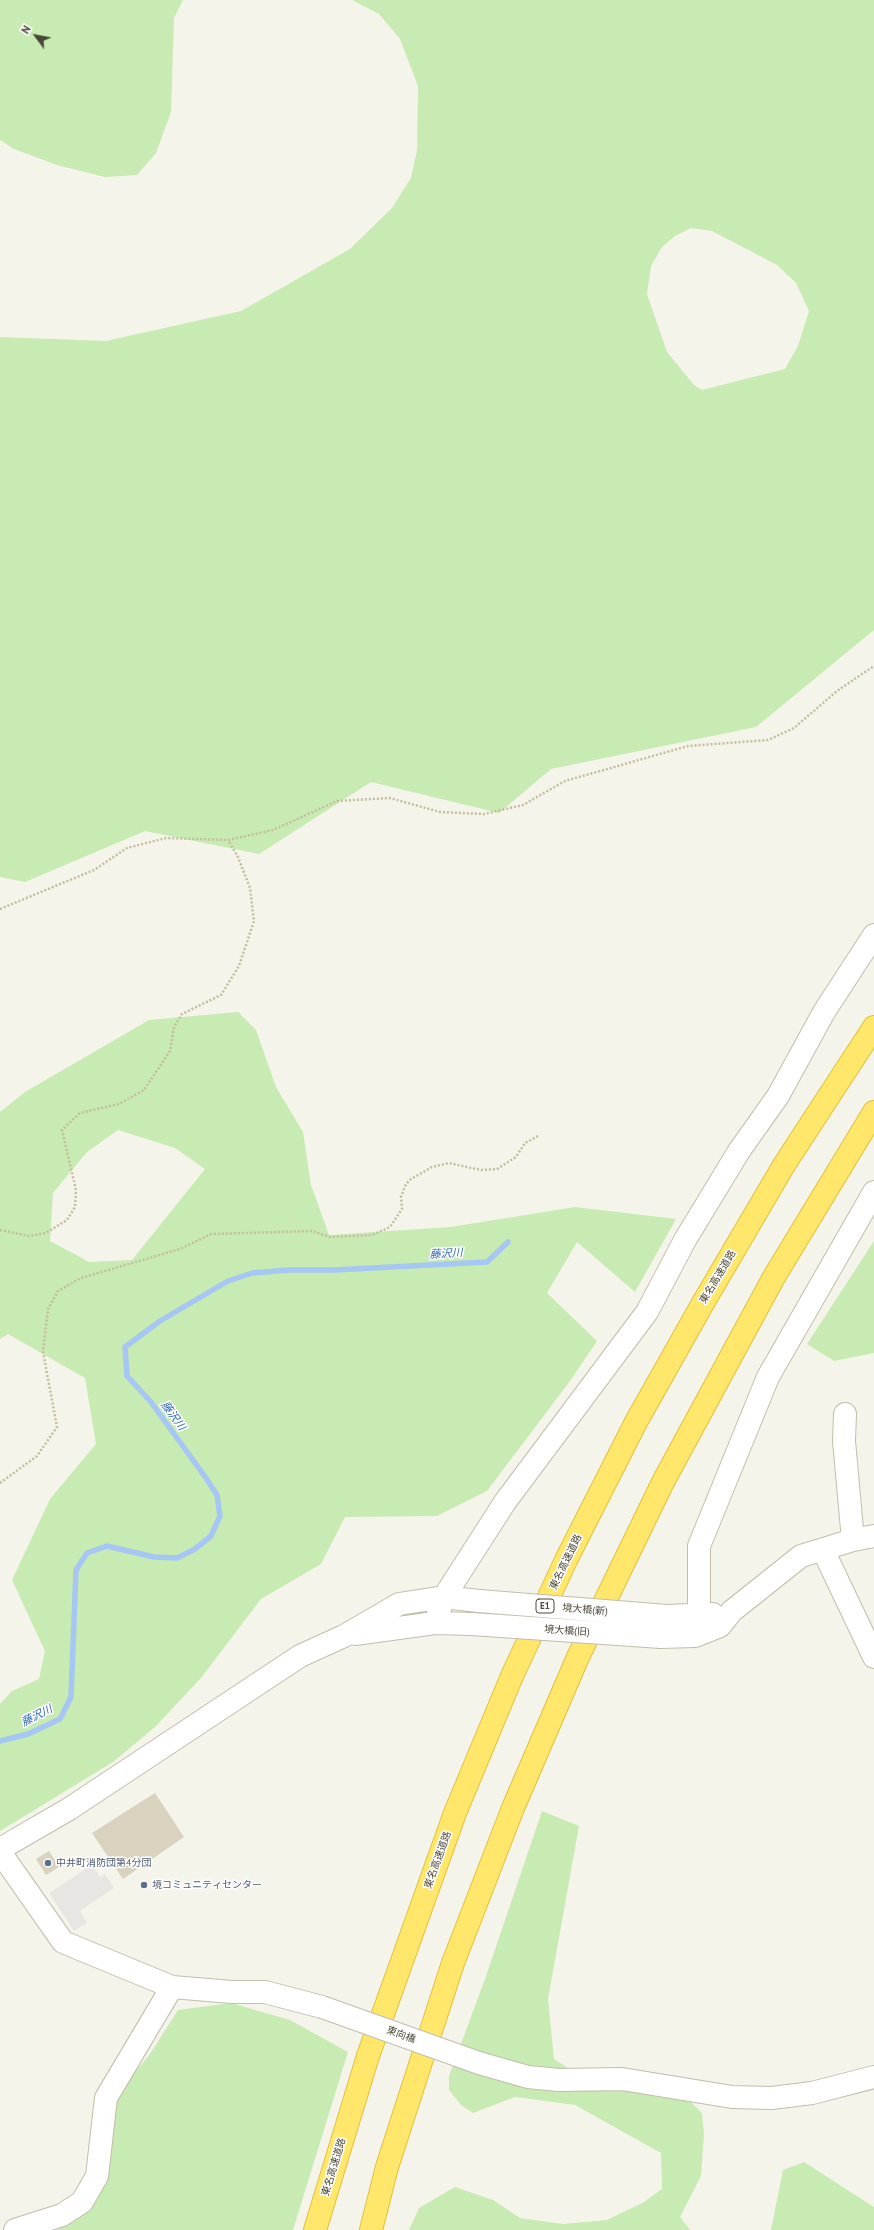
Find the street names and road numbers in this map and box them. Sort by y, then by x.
street label: 東名高速道路 [697,1248,739,1306]
street label: 東名高速道路 [547,1532,585,1592]
road number: E1 [536,1599,554,1613]
street label: 境大橋(新) [562,1602,608,1618]
street label: 境大橋(旧) [544,1623,590,1639]
street label: 東名高速道路 [422,1830,454,1890]
street label: 東向橋 [385,2024,417,2046]
street label: 東名高速道路 [319,2137,349,2197]

